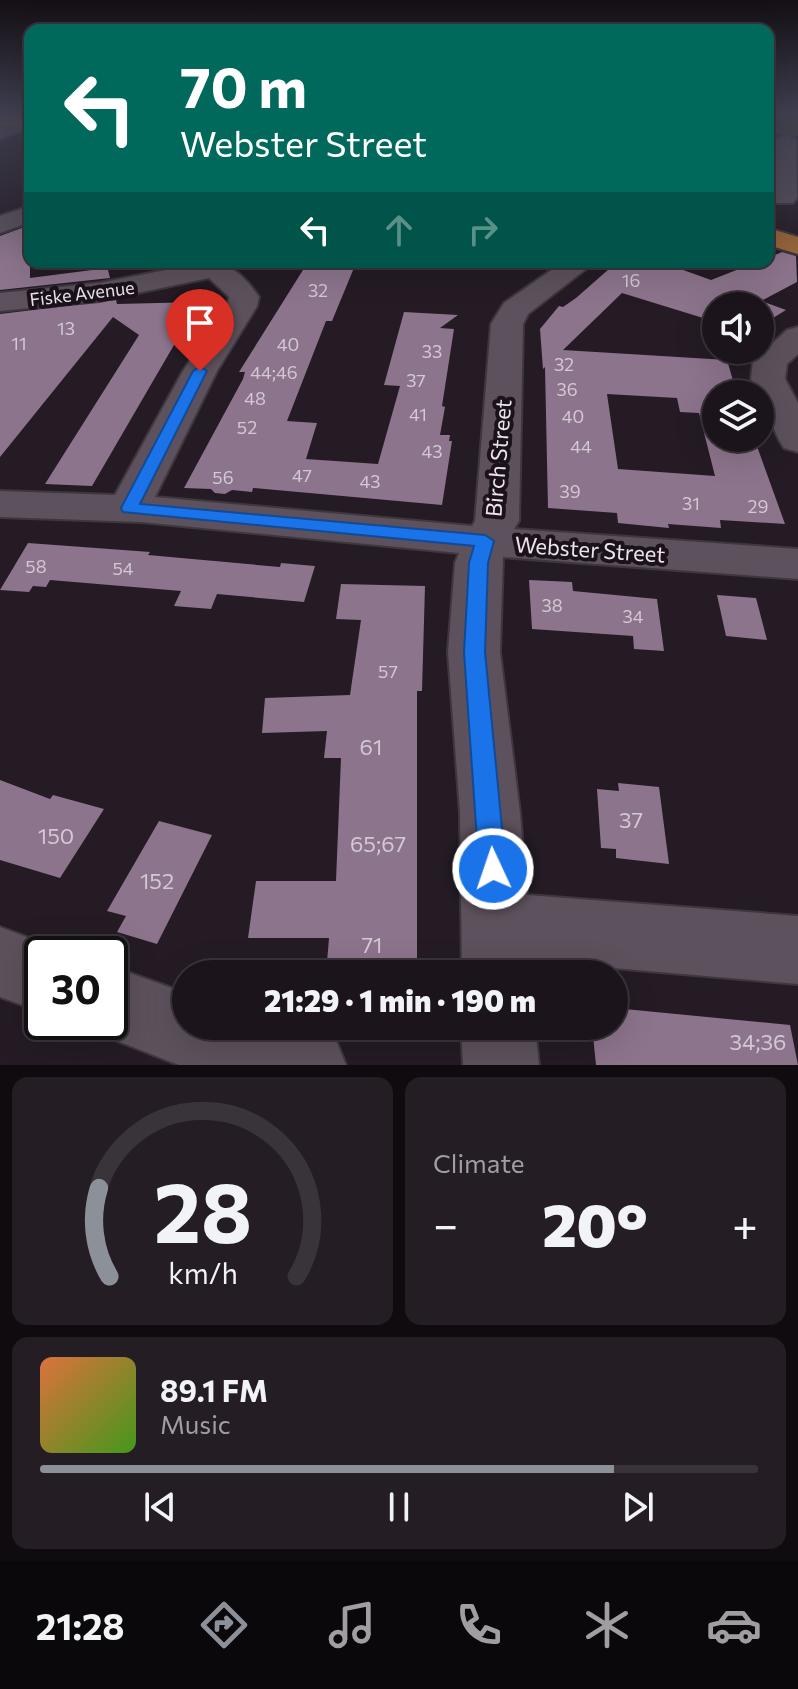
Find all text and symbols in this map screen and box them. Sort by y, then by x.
text: 70 m [180,51,307,120]
icon: left [48,56,152,160]
text: Webster Street [180,120,427,164]
icon: left [293,208,337,252]
icon: ahead [377,208,421,252]
icon: right [461,208,505,252]
house number: 16 [622,269,640,291]
street label: Fiske Avenue [28,276,136,310]
house number: 32 [308,279,328,301]
pin [166,289,234,371]
map controls [702,292,774,452]
button: sound [702,292,774,364]
icon: arrive [178,301,222,345]
house number: 13 [57,317,75,339]
house number: 11 [11,332,27,354]
house number: 40 [277,333,299,355]
house number: 33 [422,340,442,362]
house number: 32 [554,353,574,375]
house number: 44;46 [250,361,298,383]
house number: 37 [406,369,426,391]
house number: 36 [556,378,578,400]
button: layers [702,380,774,452]
house number: 48 [244,387,266,409]
street label: Birch Street [479,398,517,518]
house number: 41 [409,403,427,425]
house number: 40 [562,405,584,427]
house number: 52 [237,416,257,438]
house number: 44 [570,435,592,457]
house number: 43 [421,440,443,462]
house number: 47 [292,464,312,486]
house number: 56 [212,466,234,488]
house number: 43 [359,470,381,492]
house number: 39 [559,480,581,502]
house number: 31 [682,492,700,514]
house number: 29 [748,495,768,517]
street label: Webster Street [514,530,666,568]
house number: 58 [25,555,47,577]
house number: 54 [112,557,134,579]
house number: 38 [541,594,563,616]
house number: 34 [622,605,644,627]
house number: 57 [378,660,398,682]
house number: 61 [360,733,382,760]
house number: 37 [619,806,643,833]
house number: 150 [38,822,74,849]
position arrow [451,827,535,911]
house number: 65;67 [350,830,406,857]
house number: 152 [140,867,174,894]
house number: 71 [361,931,383,958]
speed limit sign: 30 [24,936,128,1040]
text: 21:29 · 1 min · 190 m [264,981,536,1018]
house number: 34;36 [730,1028,786,1055]
text: Climate [433,1147,525,1178]
text: 28 [153,1158,252,1260]
text: 20° [542,1186,648,1259]
text: − [433,1196,458,1250]
text: + [732,1196,758,1250]
text: km/h [168,1255,237,1290]
text: 89.1 FM [160,1371,268,1408]
text: Music [160,1408,231,1439]
icon: previous [138,1485,182,1529]
icon: pause [377,1485,421,1529]
icon: next [616,1485,660,1529]
icon: directions [196,1597,252,1653]
icon: music [324,1597,380,1653]
icon: phone [451,1597,507,1653]
icon: climate [579,1597,635,1653]
icon: car [706,1597,762,1653]
text: 21:28 [36,1603,125,1647]

